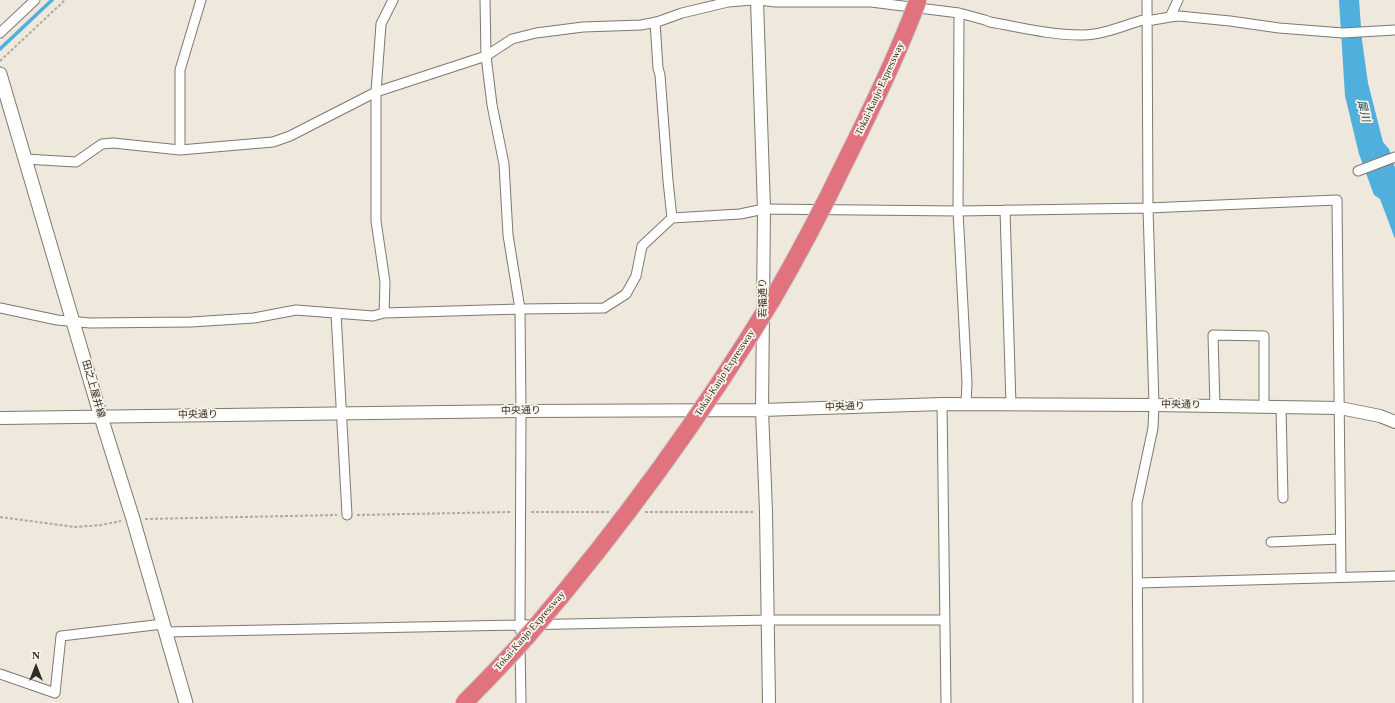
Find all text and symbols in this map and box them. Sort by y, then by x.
street label: Tokai-Kanjo Expressway [853,41,907,137]
water label: 犀川 [1354,99,1372,123]
street label: 若福通り [757,278,769,318]
street label: Tokai-Kanjo Expressway [692,327,758,419]
street label: 田之上屋井線 [79,359,107,419]
street label: 中央通り [1161,399,1201,411]
street label: 中央通り [825,400,865,414]
street label: 中央通り [501,405,541,417]
street label: 中央通り [178,409,218,421]
street label: Tokai-Kanjo Expressway [492,589,568,673]
north arrow [16,647,56,687]
text: N [32,649,40,661]

